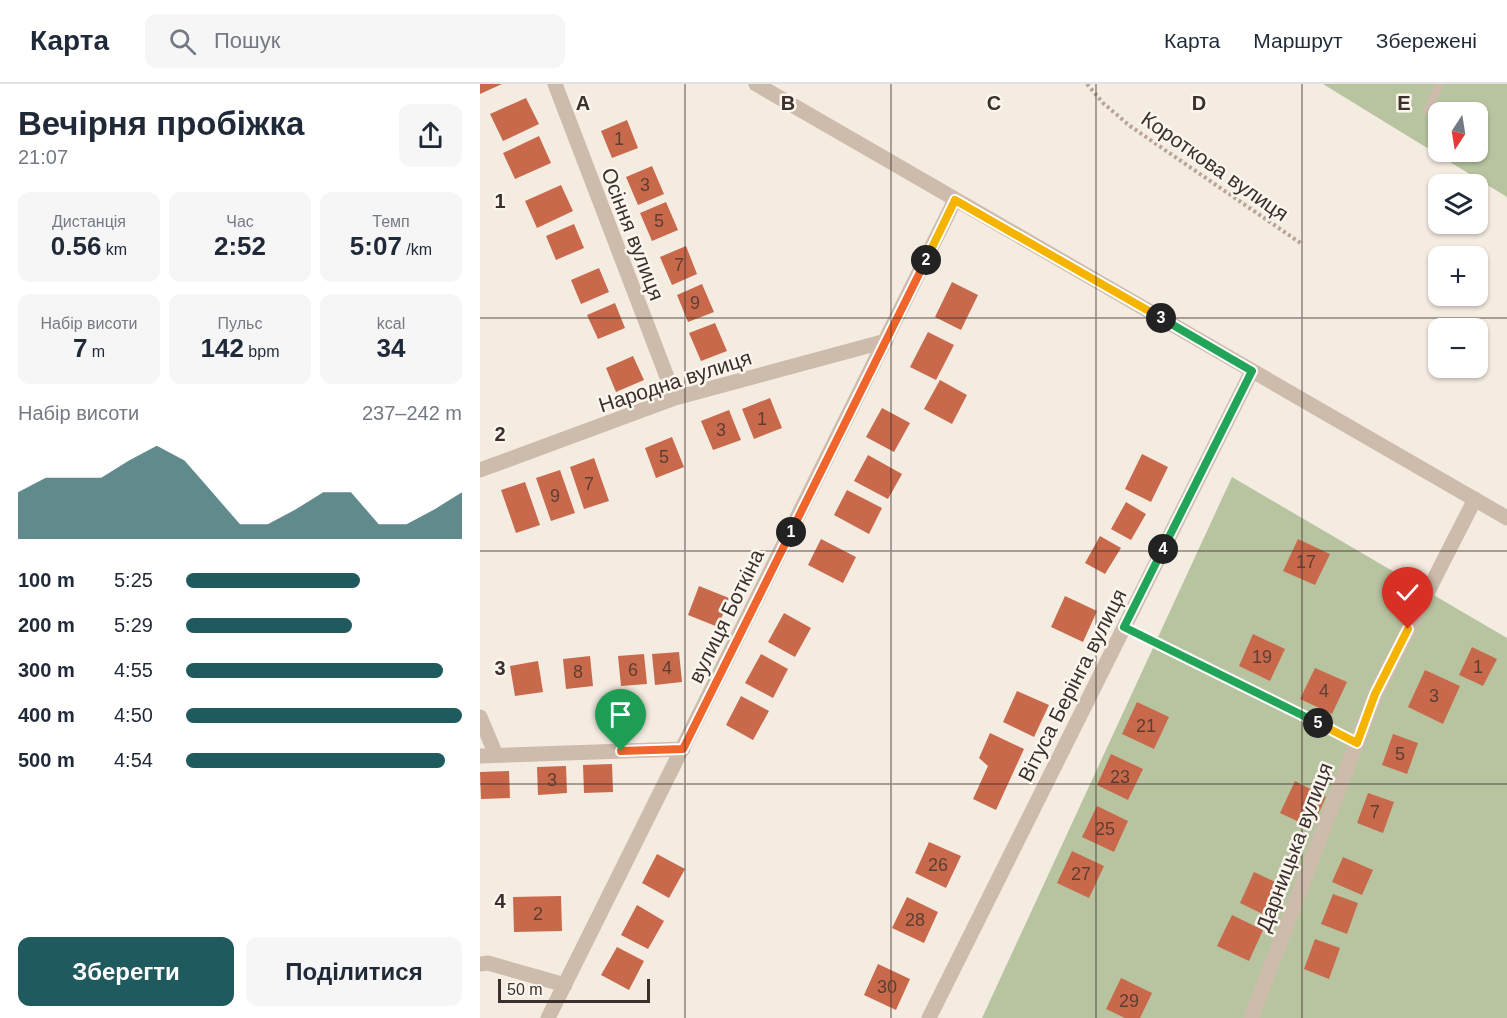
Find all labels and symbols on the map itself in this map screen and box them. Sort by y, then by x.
text: A [576,92,590,114]
text: B [781,92,795,114]
text: C [987,92,1001,114]
text: D [1192,92,1206,114]
text: E [1397,92,1411,114]
north arrow [1428,102,1488,162]
street label: Короткова вулиця [1137,107,1293,225]
house number: 1 [614,129,624,149]
street label: Осіння вулиця [597,165,669,303]
house number: 3 [640,175,650,195]
text: 1 [494,190,506,212]
house number: 5 [654,211,664,231]
pin: 2 [911,245,941,275]
house number: 7 [674,255,684,275]
house number: 9 [690,293,700,313]
pin: 3 [1146,303,1176,333]
street label: Народна вулиця [596,345,754,417]
house number: 1 [757,409,767,429]
house number: 3 [716,420,726,440]
text: 2 [494,423,506,445]
house number: 5 [659,447,669,467]
house number: 7 [584,474,594,494]
house number: 9 [550,486,560,506]
pin: 1 [776,517,806,547]
pin: 4 [1148,534,1178,564]
street label: вулиця Боткіна [684,545,768,687]
house number: 17 [1296,552,1316,572]
pin [1382,567,1433,629]
street label: Вітуса Берінга вулиця [1013,585,1131,785]
house number: 19 [1252,647,1272,667]
text: 3 [494,657,506,679]
house number: 1 [1473,657,1483,677]
house number: 4 [662,658,672,678]
house number: 6 [628,660,638,680]
house number: 8 [573,662,583,682]
house number: 4 [1319,681,1329,701]
house number: 3 [1429,686,1439,706]
pin [595,689,646,751]
pin: 5 [1303,708,1333,738]
house number: 21 [1136,716,1156,736]
house number: 5 [1395,744,1405,764]
street label: Дарницька вулиця [1251,759,1337,935]
house number: 23 [1110,767,1130,787]
house number: 3 [547,770,557,790]
house number: 7 [1370,802,1380,822]
house number: 25 [1095,819,1115,839]
house number: 26 [928,855,948,875]
house number: 27 [1071,864,1091,884]
text: 4 [494,890,506,912]
house number: 2 [533,904,543,924]
house number: 28 [905,910,925,930]
scale bar [498,976,650,1004]
house number: 30 [877,977,897,997]
house number: 29 [1119,991,1139,1011]

